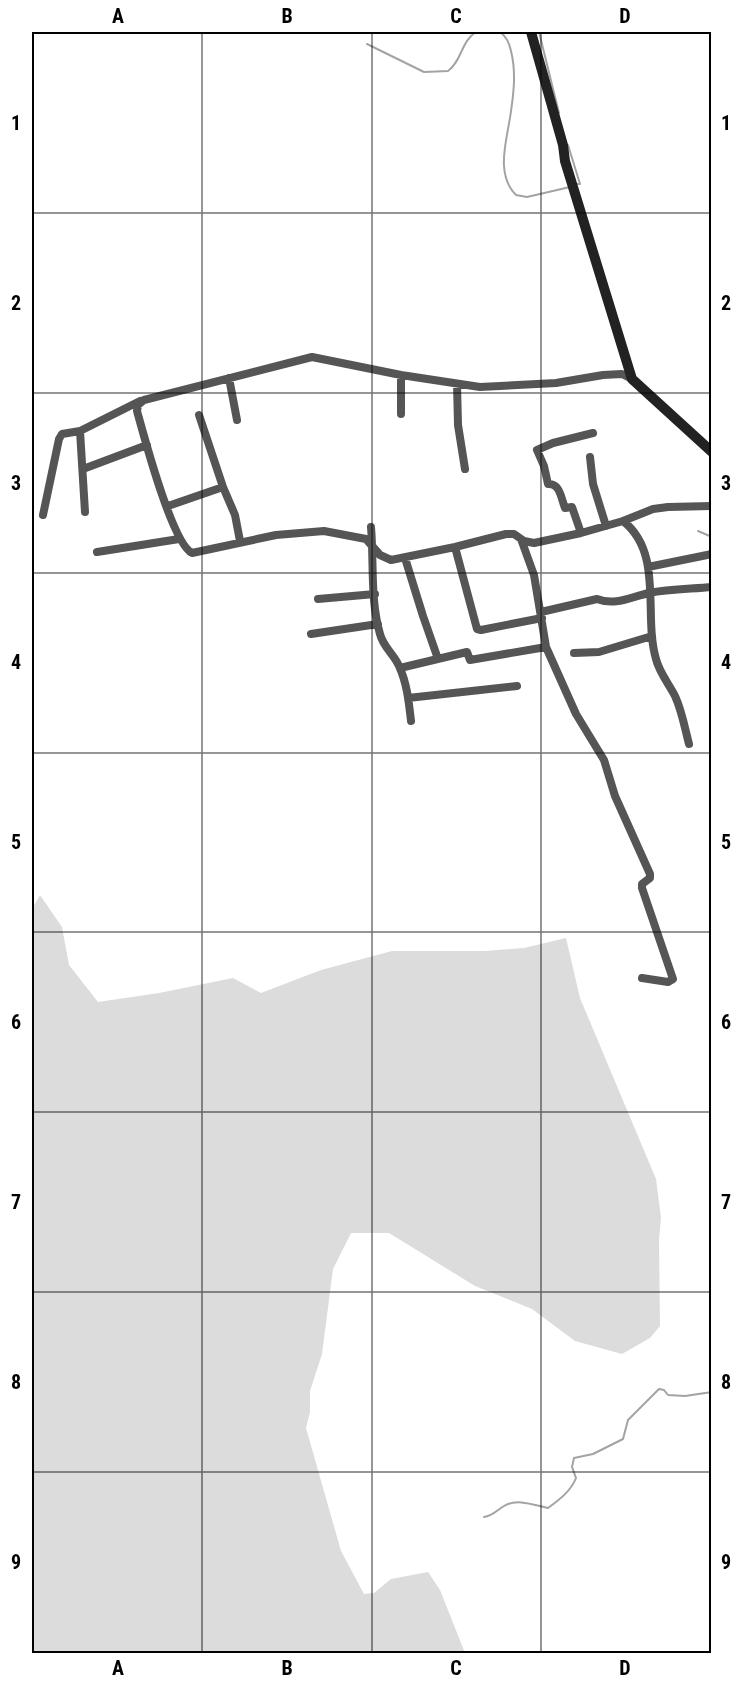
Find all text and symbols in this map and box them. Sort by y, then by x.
text: A [112,4,124,28]
text: B [281,4,293,28]
text: C [450,4,462,28]
text: D [619,4,631,28]
text: 1 [11,111,21,135]
text: 1 [721,111,731,135]
text: 2 [11,291,21,315]
text: 2 [721,291,731,315]
text: 3 [11,471,21,495]
text: 3 [721,471,731,495]
text: 4 [11,650,21,674]
text: 4 [721,650,731,674]
text: 5 [11,830,21,854]
text: 5 [721,830,731,854]
text: 6 [11,1010,21,1034]
text: 6 [721,1010,731,1034]
text: 7 [11,1190,21,1214]
text: 7 [721,1190,731,1214]
text: 8 [11,1370,21,1394]
text: 8 [721,1370,731,1394]
text: 9 [11,1550,21,1574]
text: 9 [721,1550,731,1574]
text: A [112,1656,124,1680]
text: B [281,1656,293,1680]
text: C [450,1656,462,1680]
text: D [619,1656,631,1680]

